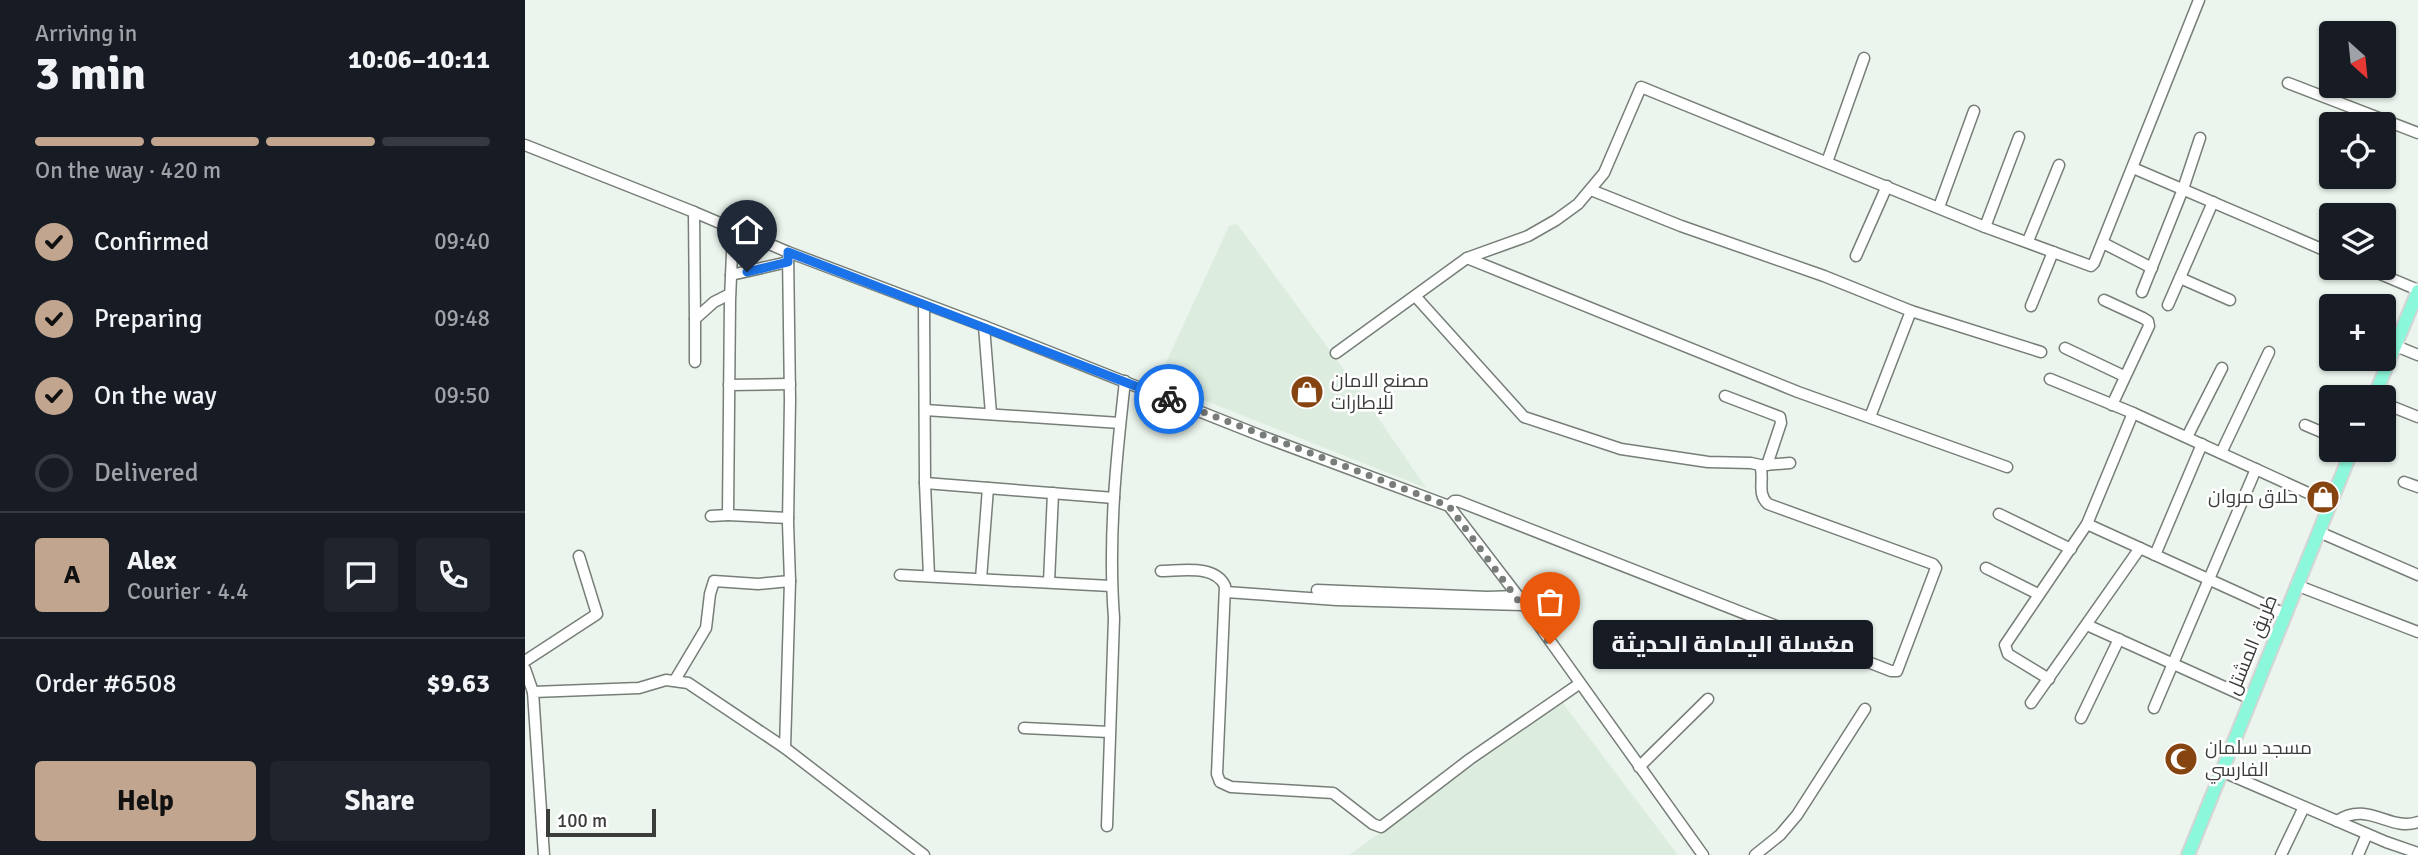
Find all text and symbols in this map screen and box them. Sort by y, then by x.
text: Arriving in [35,19,137,48]
north arrow [2319,21,2396,98]
map controls [2319,21,2396,462]
text: 10:06–10:11 [348,44,490,76]
text: 3 min [35,46,146,102]
button: locate [2319,112,2396,189]
text: On the way · 420 m [35,156,221,185]
pin [717,200,777,272]
button: layers [2319,203,2396,280]
icon: home [728,211,766,249]
icon: check [35,223,73,261]
text: Confirmed [94,226,209,258]
text: 09:40 [434,227,490,256]
button: + [2319,294,2396,371]
icon: check [35,300,73,338]
text: Preparing [94,303,202,335]
text: 09:48 [434,304,490,333]
courier [1134,364,1204,434]
place label: مصنع الامان للإطارات [1331,369,1429,415]
shop icon: مصنع الامان للإطارات [1288,373,1326,411]
icon: check [35,377,73,415]
text: On the way [94,380,217,412]
icon: bike [1150,380,1188,418]
text: 09:50 [434,381,490,410]
button: − [2319,385,2396,462]
text: Delivered [94,457,199,489]
shop icon: حلاق مروان [2304,478,2342,516]
place label: حلاق مروان [2208,485,2298,509]
button: chat [324,538,398,612]
button: phone [416,538,490,612]
text: Alex [127,545,177,577]
text: A [64,559,80,591]
pin [1520,572,1580,644]
text: Courier · 4.4 [127,577,248,606]
icon: bag [1531,583,1569,621]
street label: طريق المشتل [2221,591,2283,699]
callout: مغسلة اليمامة الحديثة [1592,620,1872,668]
text: مغسلة اليمامة الحديثة [1611,630,1855,659]
text: Order #6508 [35,668,176,700]
text: $9.63 [426,668,490,700]
place label: مسجد سلمان الفارسي [2205,736,2312,784]
mosque icon: مسجد سلمان الفارسي [2162,740,2200,778]
button: Help [35,761,256,841]
button: Share [270,761,490,841]
scale bar [546,806,656,838]
text: 100 m [557,809,607,833]

